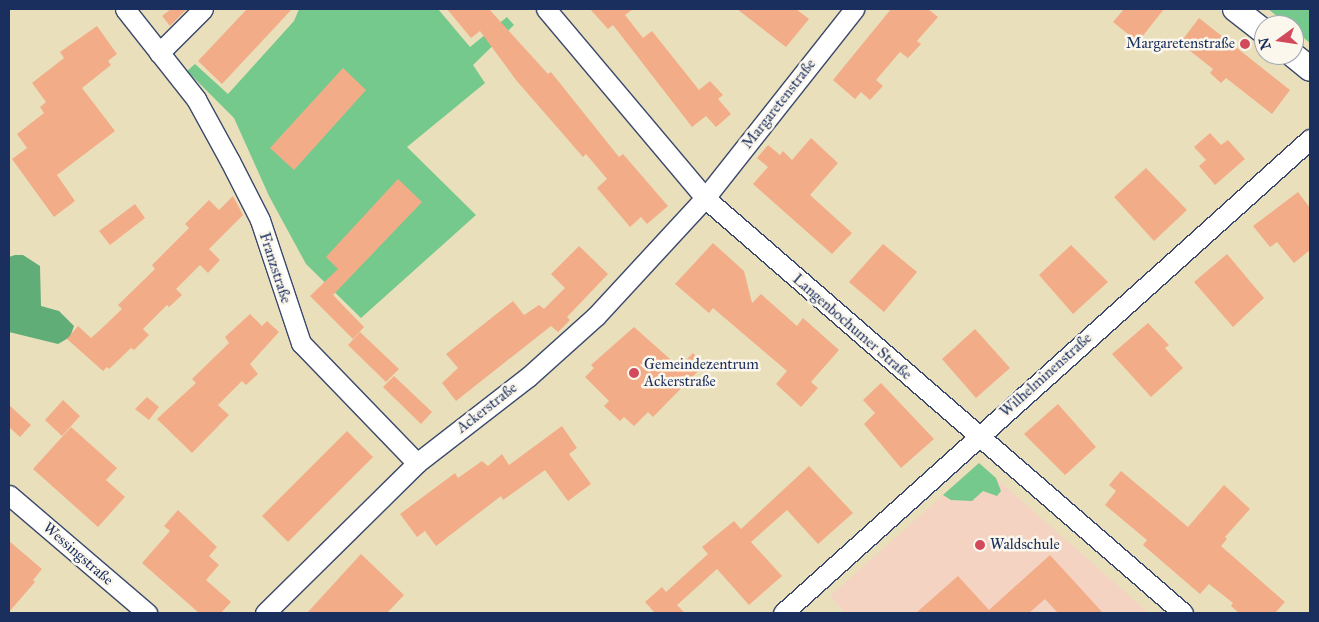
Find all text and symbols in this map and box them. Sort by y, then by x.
north arrow [1254,15,1304,65]
place label: Margaretenstraße [1126,35,1235,53]
text: N [1255,36,1275,51]
marker: Margaretenstraße [1239,38,1251,50]
street label: Margaretenstraße [738,56,820,152]
street label: Franzstraße [255,230,295,306]
street label: Langenbochumer Straße [789,270,915,384]
street label: Wilhelminenstraße [997,329,1095,421]
place label: Gemeindezentrum Ackerstraße [644,355,759,390]
marker: Gemeindezentrum Ackerstraße [628,367,640,379]
street label: Ackerstraße [453,379,521,437]
street label: Wessingstraße [39,519,117,589]
place label: Waldschule [990,536,1060,554]
marker: Waldschule [974,539,986,551]

